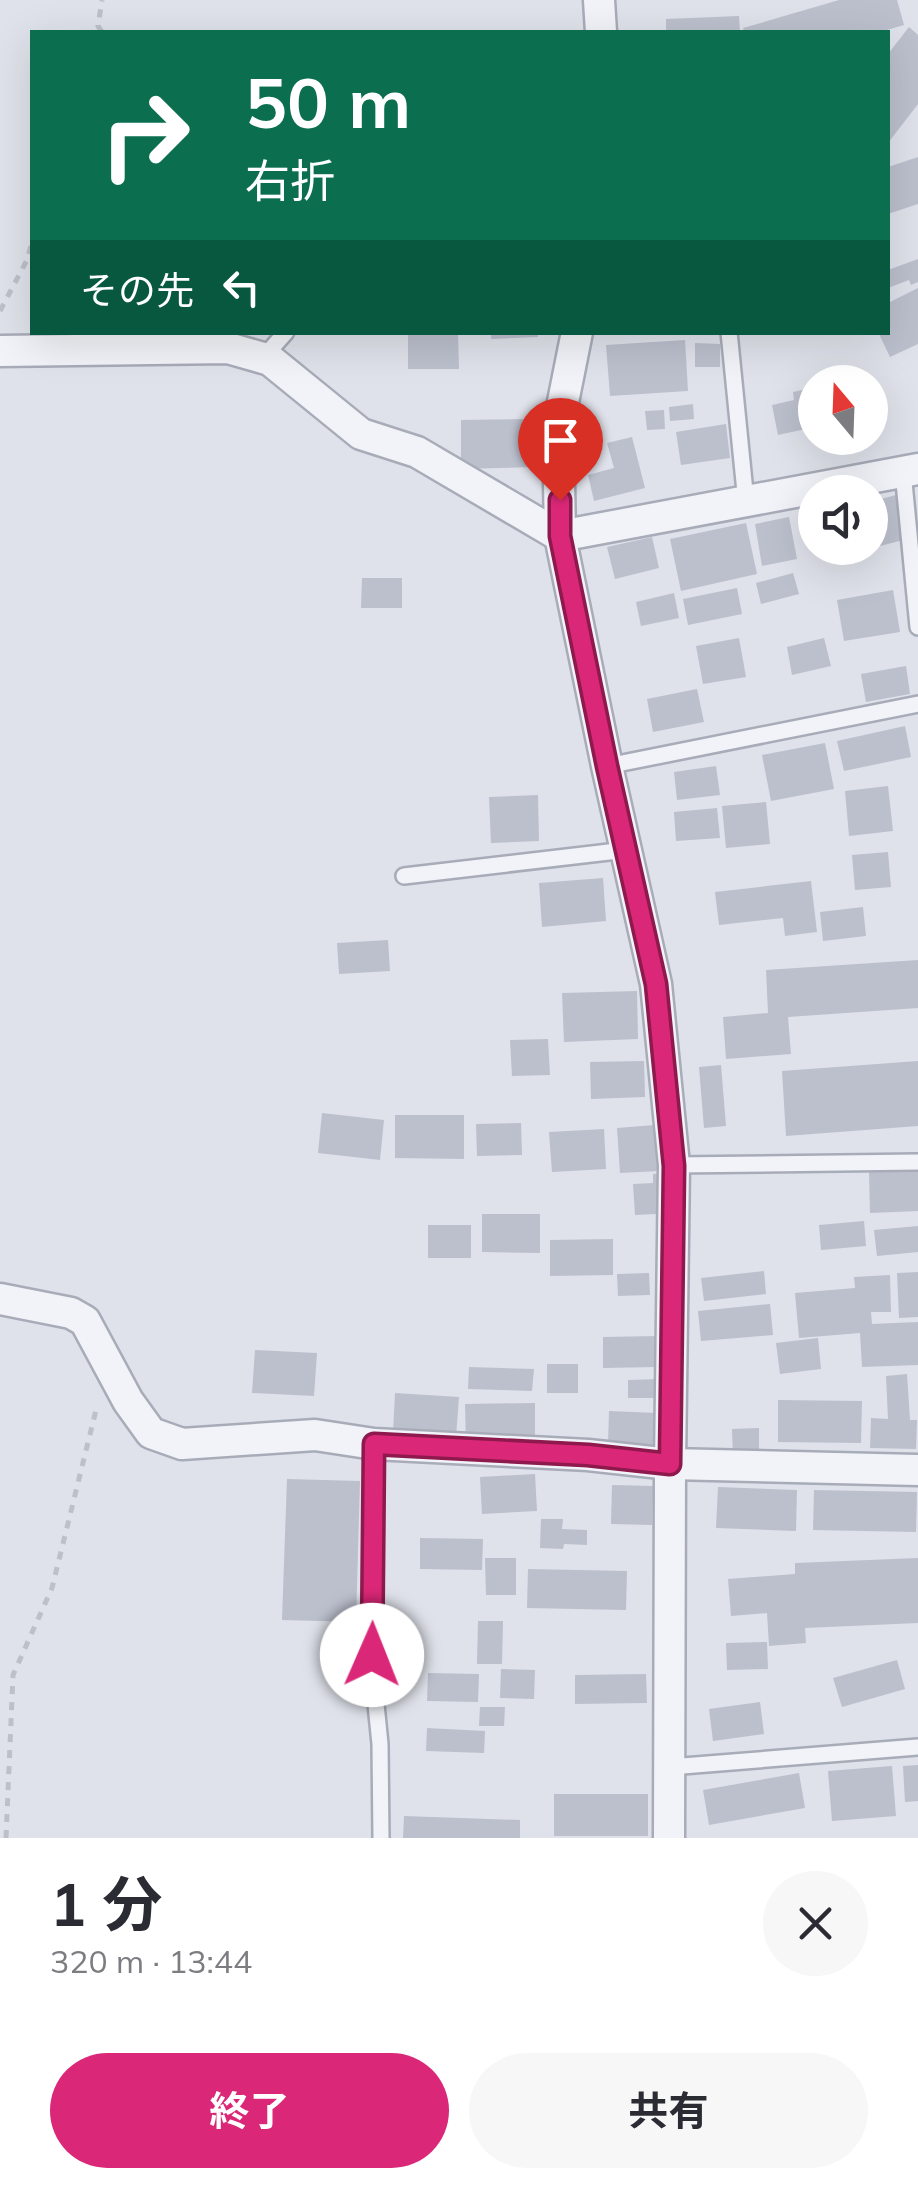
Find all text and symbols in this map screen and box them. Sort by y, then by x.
text: 50 m [245,58,411,146]
icon: right [80,70,210,200]
text: 右折 [245,152,335,208]
icon: left [214,260,269,315]
text: その先 [80,266,194,314]
north arrow [798,365,888,455]
map controls [798,365,888,565]
pin [518,398,603,501]
icon: arrive [533,413,588,468]
button: sound [798,475,888,565]
position arrow [320,1603,424,1707]
text: 1 分 [50,1866,162,1941]
button: close [763,1871,868,1976]
text: 320 m · 13:44 [50,1941,252,1981]
button: 終了 [50,2053,449,2168]
button: 共有 [469,2053,868,2168]

